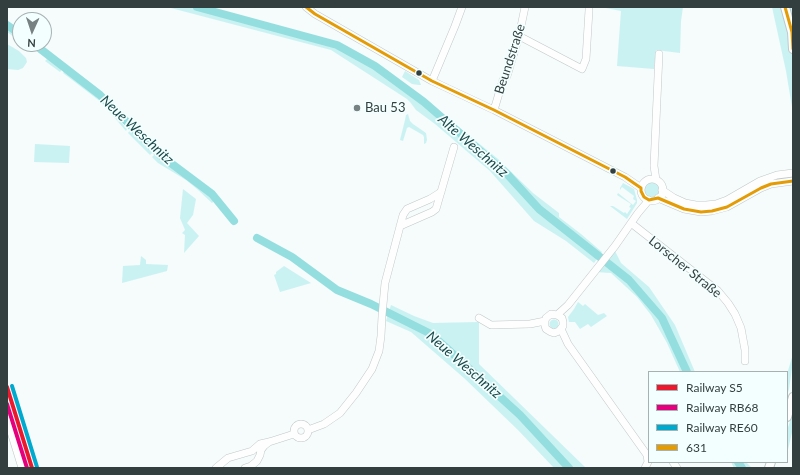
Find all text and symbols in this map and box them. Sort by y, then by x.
north arrow [12,12,52,52]
street label: Beundstraße [491,22,529,96]
text: N [27,37,36,50]
unlabelled marker [414,68,424,78]
water label: Neue Weschnitz [97,92,177,168]
place label: Bau 53 [365,100,405,116]
marker: Bau 53 [352,103,362,113]
water label: Alte Weschnitz [435,111,511,181]
unlabelled marker [608,166,618,176]
street label: Lorscher Straße [645,233,725,301]
water label: Neue Weschnitz [423,328,505,402]
legend [648,371,788,463]
text: Railway S5 [686,380,743,395]
text: Railway RB68 [686,400,758,415]
text: Railway RE60 [686,420,758,435]
text: 631 [686,440,707,455]

